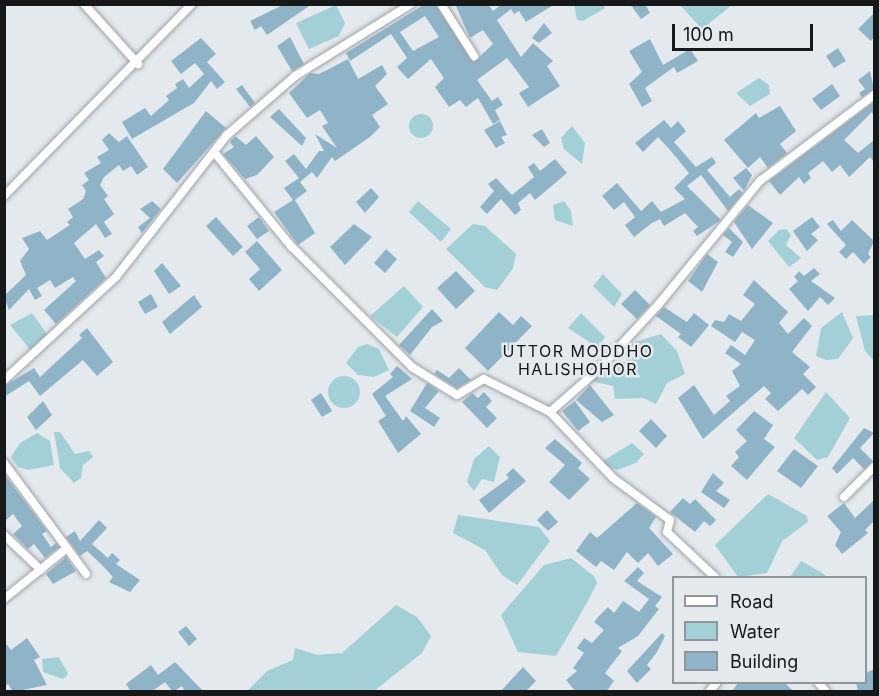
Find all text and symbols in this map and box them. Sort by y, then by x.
scale bar [675,12,816,50]
text: 100 m [683,24,734,45]
district label: UTTOR MODDHO HALISHOHOR [502,341,654,379]
legend [672,576,867,684]
text: Road [730,591,773,612]
text: Water [730,621,780,642]
text: Building [730,651,798,672]

